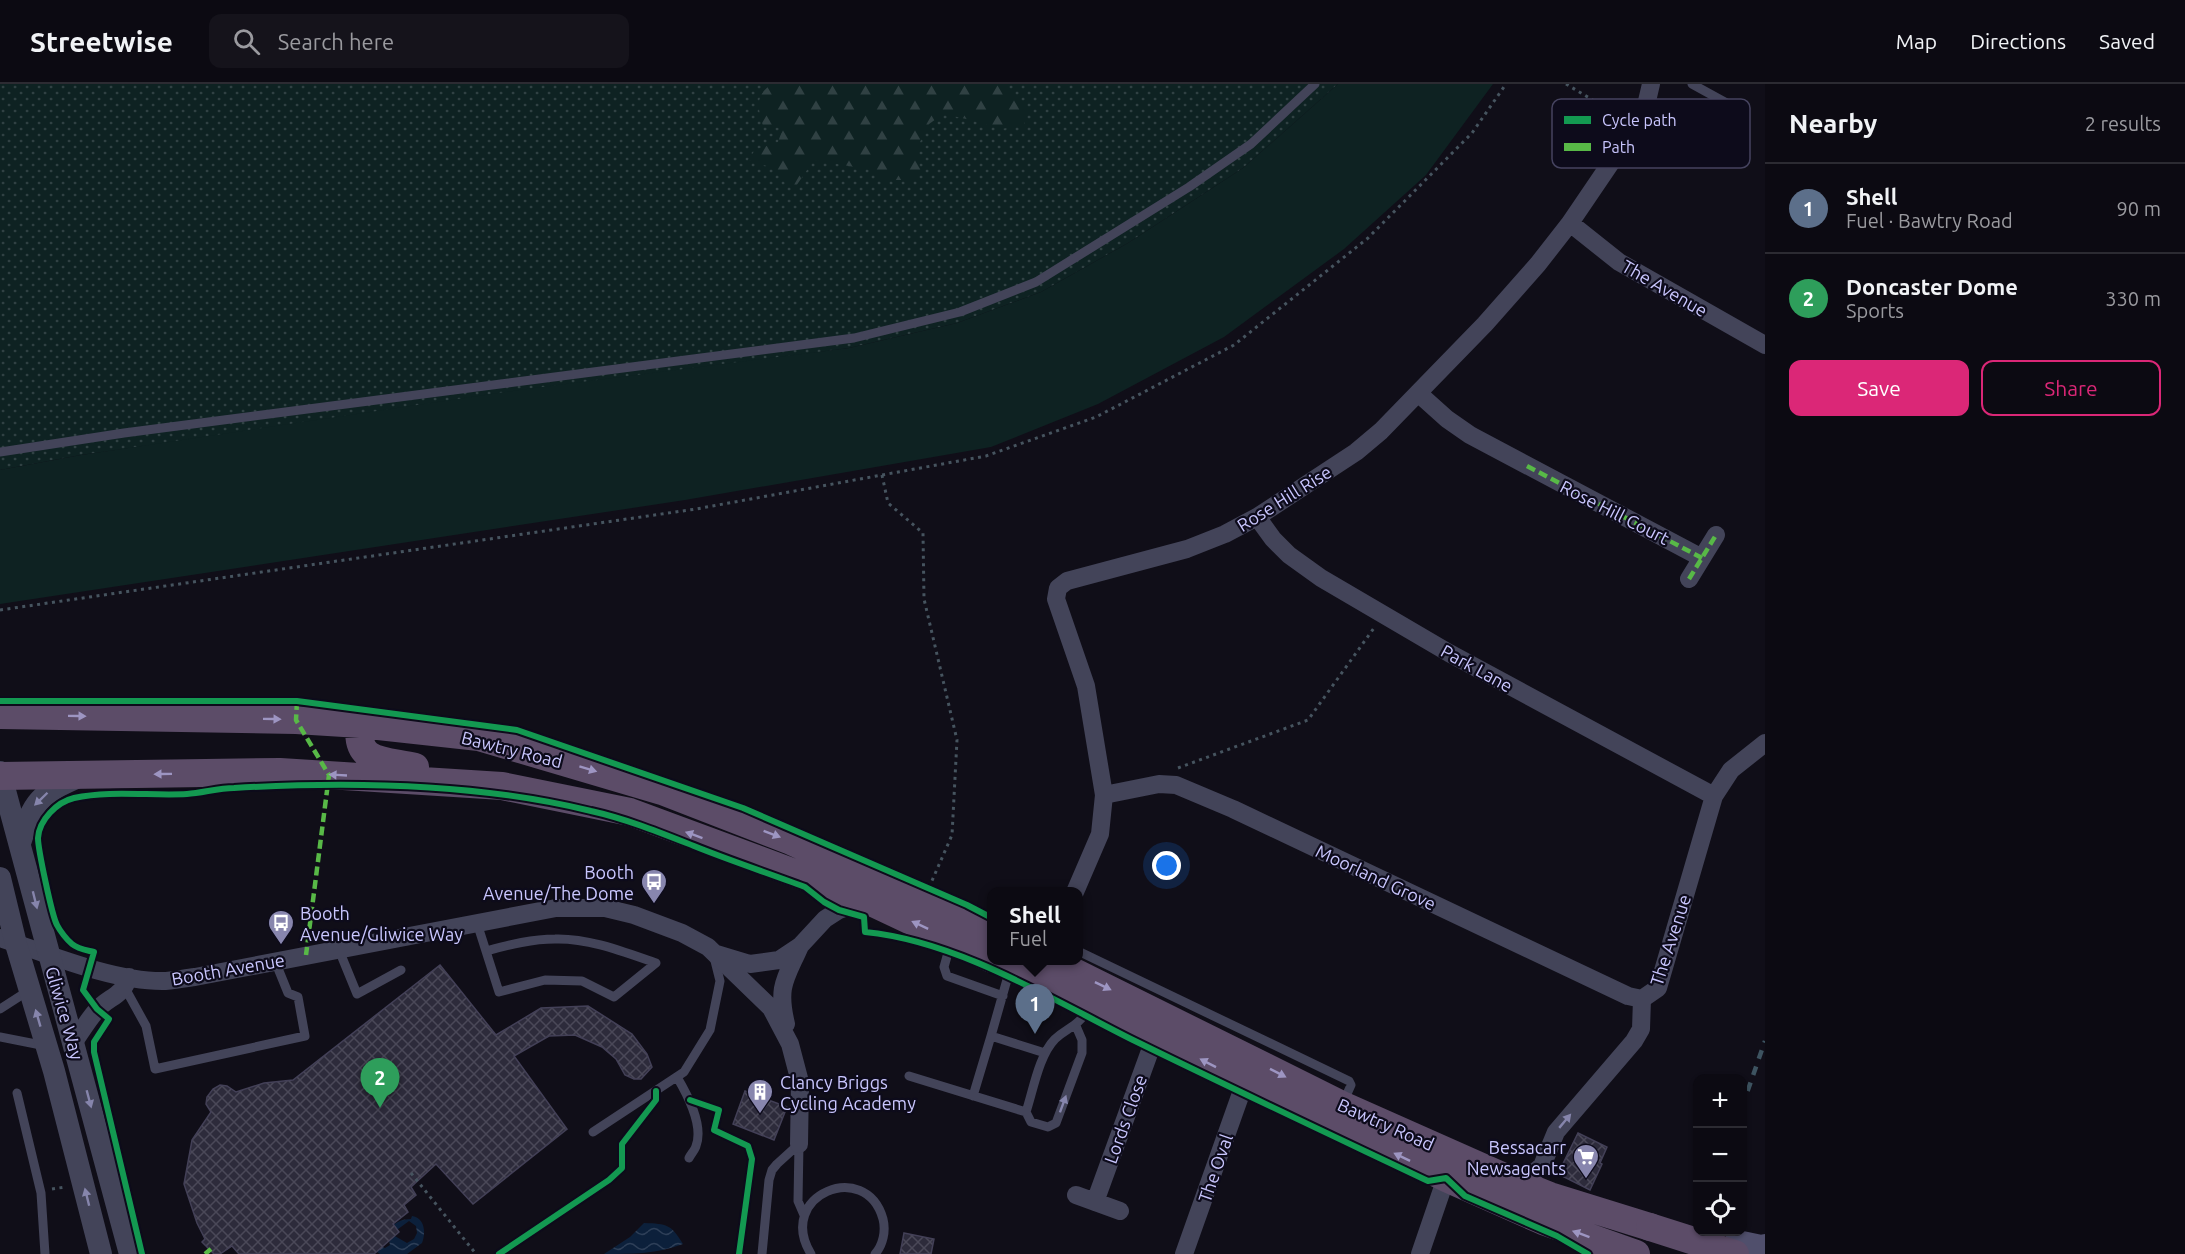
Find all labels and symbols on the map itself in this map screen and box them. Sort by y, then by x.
legend [1552,99,1750,168]
text: Cycle path [1602,111,1677,129]
text: Path [1602,138,1635,156]
street label: The Avenue [1619,256,1711,320]
street label: Rose Hill Rise [1233,461,1335,535]
street label: Rose Hill Court [1557,476,1673,548]
street label: Park Lane [1438,640,1516,696]
one-way arrow [68,711,87,721]
one-way arrow [263,715,282,724]
street label: Bawtry Road [460,727,564,771]
one-way arrow [579,765,597,774]
one-way arrow [153,769,172,779]
one-way arrow [329,771,348,780]
one-way arrow [34,792,49,806]
one-way arrow [763,829,781,839]
one-way arrow [685,830,703,840]
street label: Moorland Grove [1313,840,1439,914]
your location [1152,851,1181,880]
place label: Booth Avenue/The Dome [483,862,634,903]
bus stop icon: Booth Avenue/The Dome [639,867,669,905]
one-way arrow [31,890,41,909]
street label: The Avenue [1646,892,1694,988]
place label: Booth Avenue/Gliwice Way [300,903,463,944]
bus stop icon: Booth Avenue/Gliwice Way [266,908,296,946]
one-way arrow [911,920,928,929]
street label: Booth Avenue [170,949,286,989]
street label: Gliwice Way [42,964,88,1062]
one-way arrow [1094,981,1111,991]
pin: 1 [1016,984,1054,1034]
one-way arrow [33,1009,42,1027]
pin: 2 [360,1058,400,1108]
one-way arrow [1199,1059,1216,1068]
one-way arrow [1269,1068,1286,1077]
place label: Clancy Briggs Cycling Academy [780,1072,916,1113]
street label: Lords Close [1100,1072,1150,1166]
building icon: Clancy Briggs Cycling Academy [745,1077,775,1115]
one-way arrow [85,1090,94,1108]
street label: Bawtry Road [1335,1094,1437,1154]
one-way arrow [1059,1095,1069,1113]
one-way arrow [1558,1114,1571,1129]
street label: The Oval [1194,1131,1236,1205]
place label: Bessacarr Newsagents [1467,1137,1566,1178]
supermarket icon: Bessacarr Newsagents [1571,1142,1601,1180]
one-way arrow [1394,1153,1411,1162]
one-way arrow [81,1188,91,1206]
one-way arrow [1572,1229,1590,1239]

